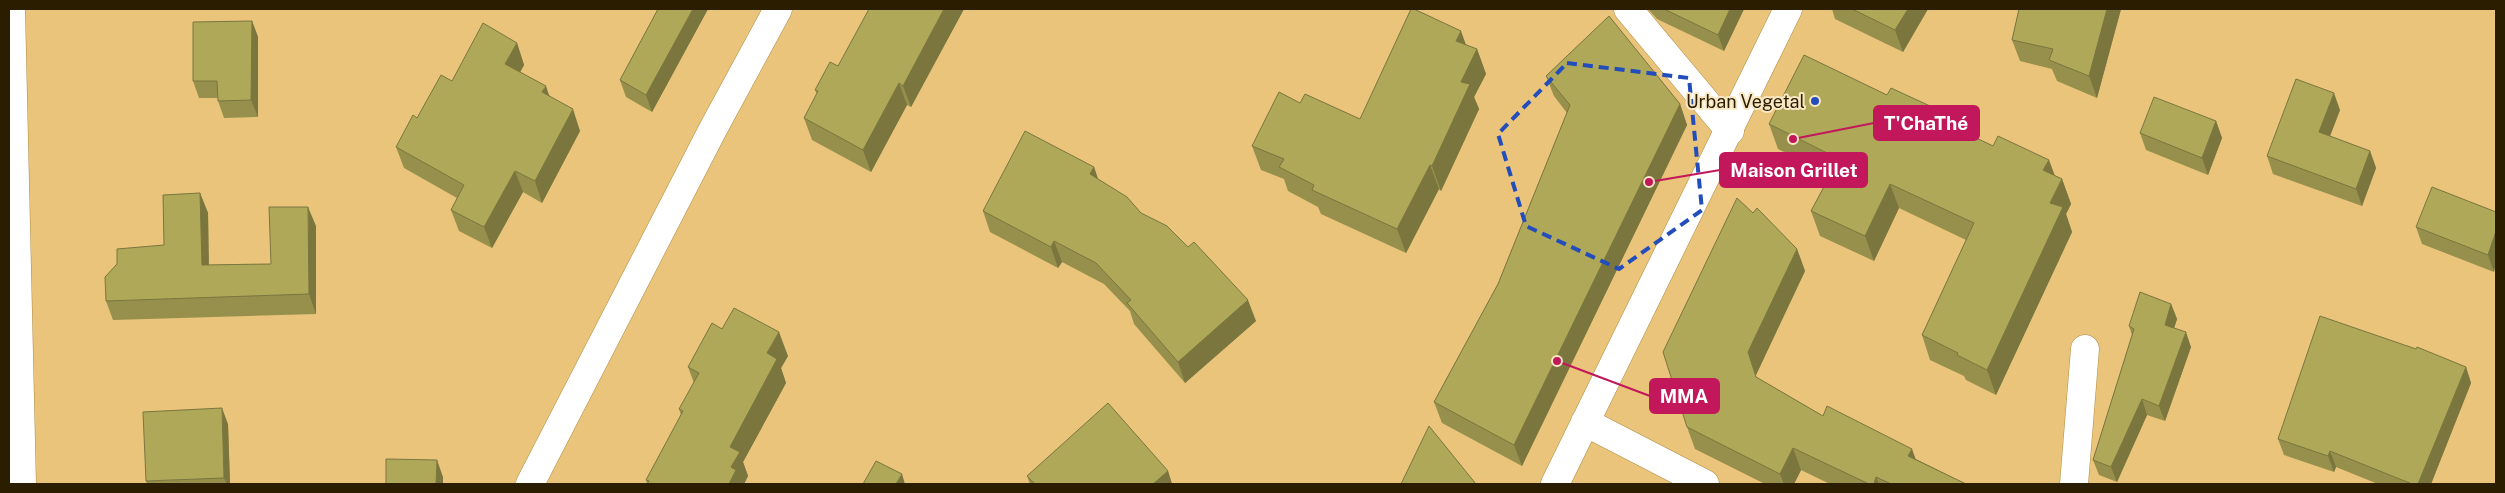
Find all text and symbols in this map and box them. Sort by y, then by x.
place label: Urban Vegetal [1686,91,1805,112]
marker: Urban Vegetal [1809,95,1821,107]
callout: T'ChaThé [1874,106,1979,140]
text: T'ChaThé [1884,112,1968,134]
callout: Maison Grillet [1720,153,1867,187]
text: Maison Grillet [1730,159,1858,181]
callout: MMA [1650,379,1719,413]
text: MMA [1660,385,1709,407]

